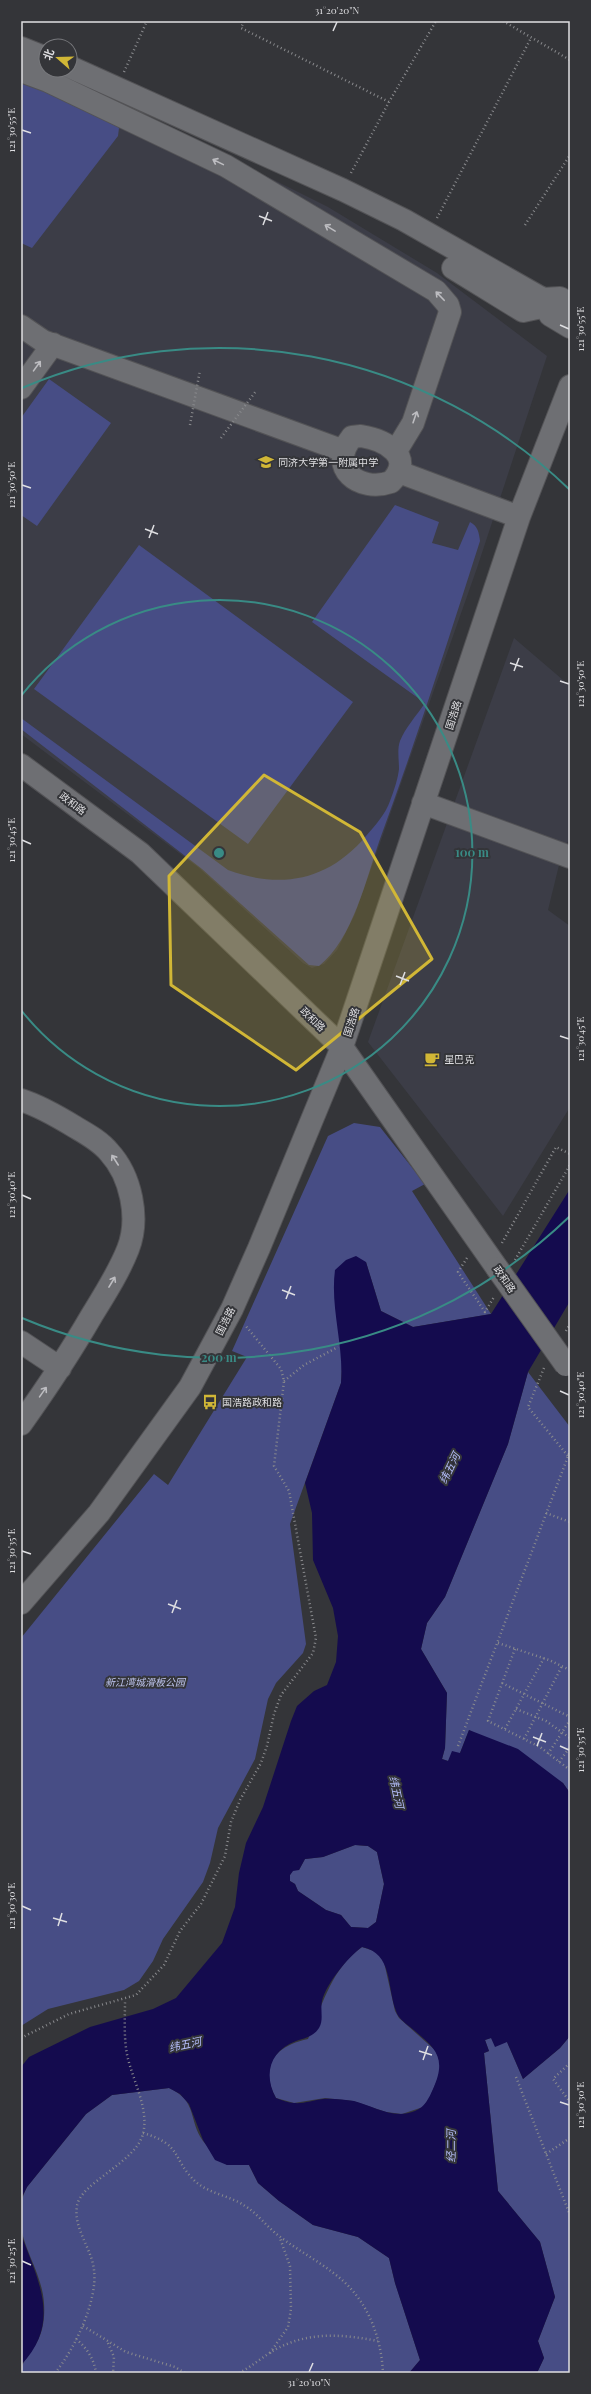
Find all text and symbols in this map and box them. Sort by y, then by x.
text: 31°20'20"N [315,3,359,17]
north arrow [38,38,78,78]
text: 北 [39,47,57,62]
text: 121°30'55"E [4,108,18,152]
one-way arrow [212,158,224,165]
one-way arrow [324,223,336,231]
one-way arrow [436,291,445,301]
text: 121°30'55"E [573,307,587,351]
one-way arrow [33,361,41,372]
one-way arrow [411,411,419,423]
school or university icon: 同济大学第一附属中学 [257,453,275,471]
place label: 同济大学第一附属中学 [278,455,378,469]
text: 121°30'50"E [4,462,18,508]
text: 121°30'50"E [573,661,587,707]
street label: 国浩路 [442,699,464,731]
street label: 政和路 [57,788,89,818]
text: 121°30'45"E [4,818,18,862]
text: 100 m [455,844,489,860]
centre of rings [212,846,226,860]
street label: 政和路 [297,1004,329,1034]
street label: 国浩路 [340,1006,362,1038]
text: 121°30'45"E [573,1017,587,1061]
cafe icon: 星巴克 [423,1050,441,1068]
place label: 星巴克 [444,1052,474,1066]
one-way arrow [111,1155,119,1166]
text: 121°30'40"E [4,1172,18,1218]
street label: 政和路 [491,1263,519,1295]
one-way arrow [108,1276,116,1288]
street label: 国浩路 [212,1304,238,1338]
text: 200 m [201,1349,237,1365]
text: 121°30'40"E [573,1372,587,1418]
one-way arrow [39,1387,47,1398]
bus stop icon: 国浩路政和路 [201,1393,219,1411]
place label: 国浩路政和路 [222,1395,282,1409]
water label: 纬五河 [435,1448,464,1486]
text: 121°30'35"E [4,1528,18,1574]
park label: 新江湾城滑板公园 [105,1675,187,1689]
text: 121°30'35"E [573,1727,587,1773]
water label: 纬五河 [386,1774,408,1812]
text: 121°30'30"E [4,1883,18,1929]
water label: 纬五河 [167,2033,205,2055]
text: 121°30'30"E [573,2082,587,2128]
water label: 经二河 [443,2128,458,2163]
text: 121°30'25"E [4,2238,18,2284]
text: 31°20'10"N [287,2375,331,2389]

